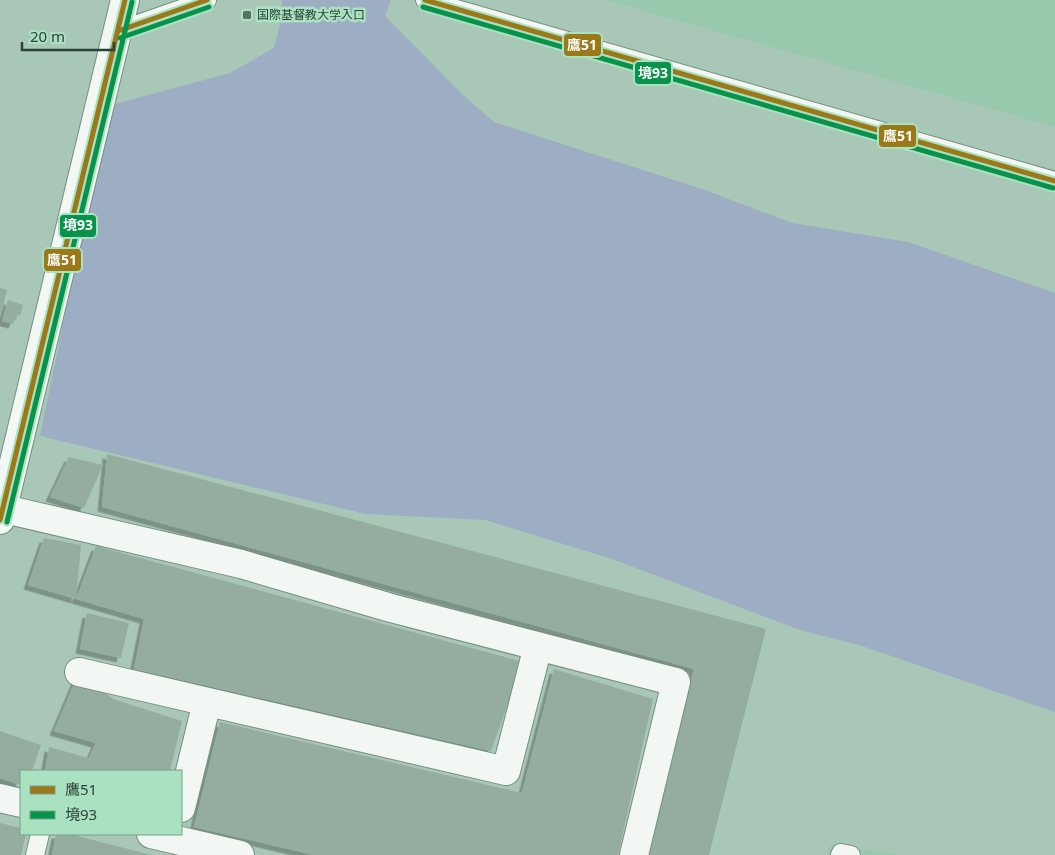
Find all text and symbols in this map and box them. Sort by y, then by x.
place label: 国際基督教大学入口 [257,6,365,23]
marker: 国際基督教大学入口 [241,9,253,21]
scale bar [22,20,115,52]
text: 20 m [30,26,65,46]
line badge: 鷹51 [563,33,602,57]
text: 鷹51 [567,35,597,54]
line badge: 境93 [634,61,672,85]
text: 境93 [638,63,668,82]
line badge: 鷹51 [878,124,917,148]
text: 鷹51 [883,126,913,145]
line badge: 境93 [59,214,97,238]
text: 境93 [63,215,93,234]
line badge: 鷹51 [43,248,82,272]
text: 鷹51 [47,250,77,269]
legend [20,770,182,835]
text: 鷹51 [65,779,97,799]
text: 境93 [65,804,97,824]

